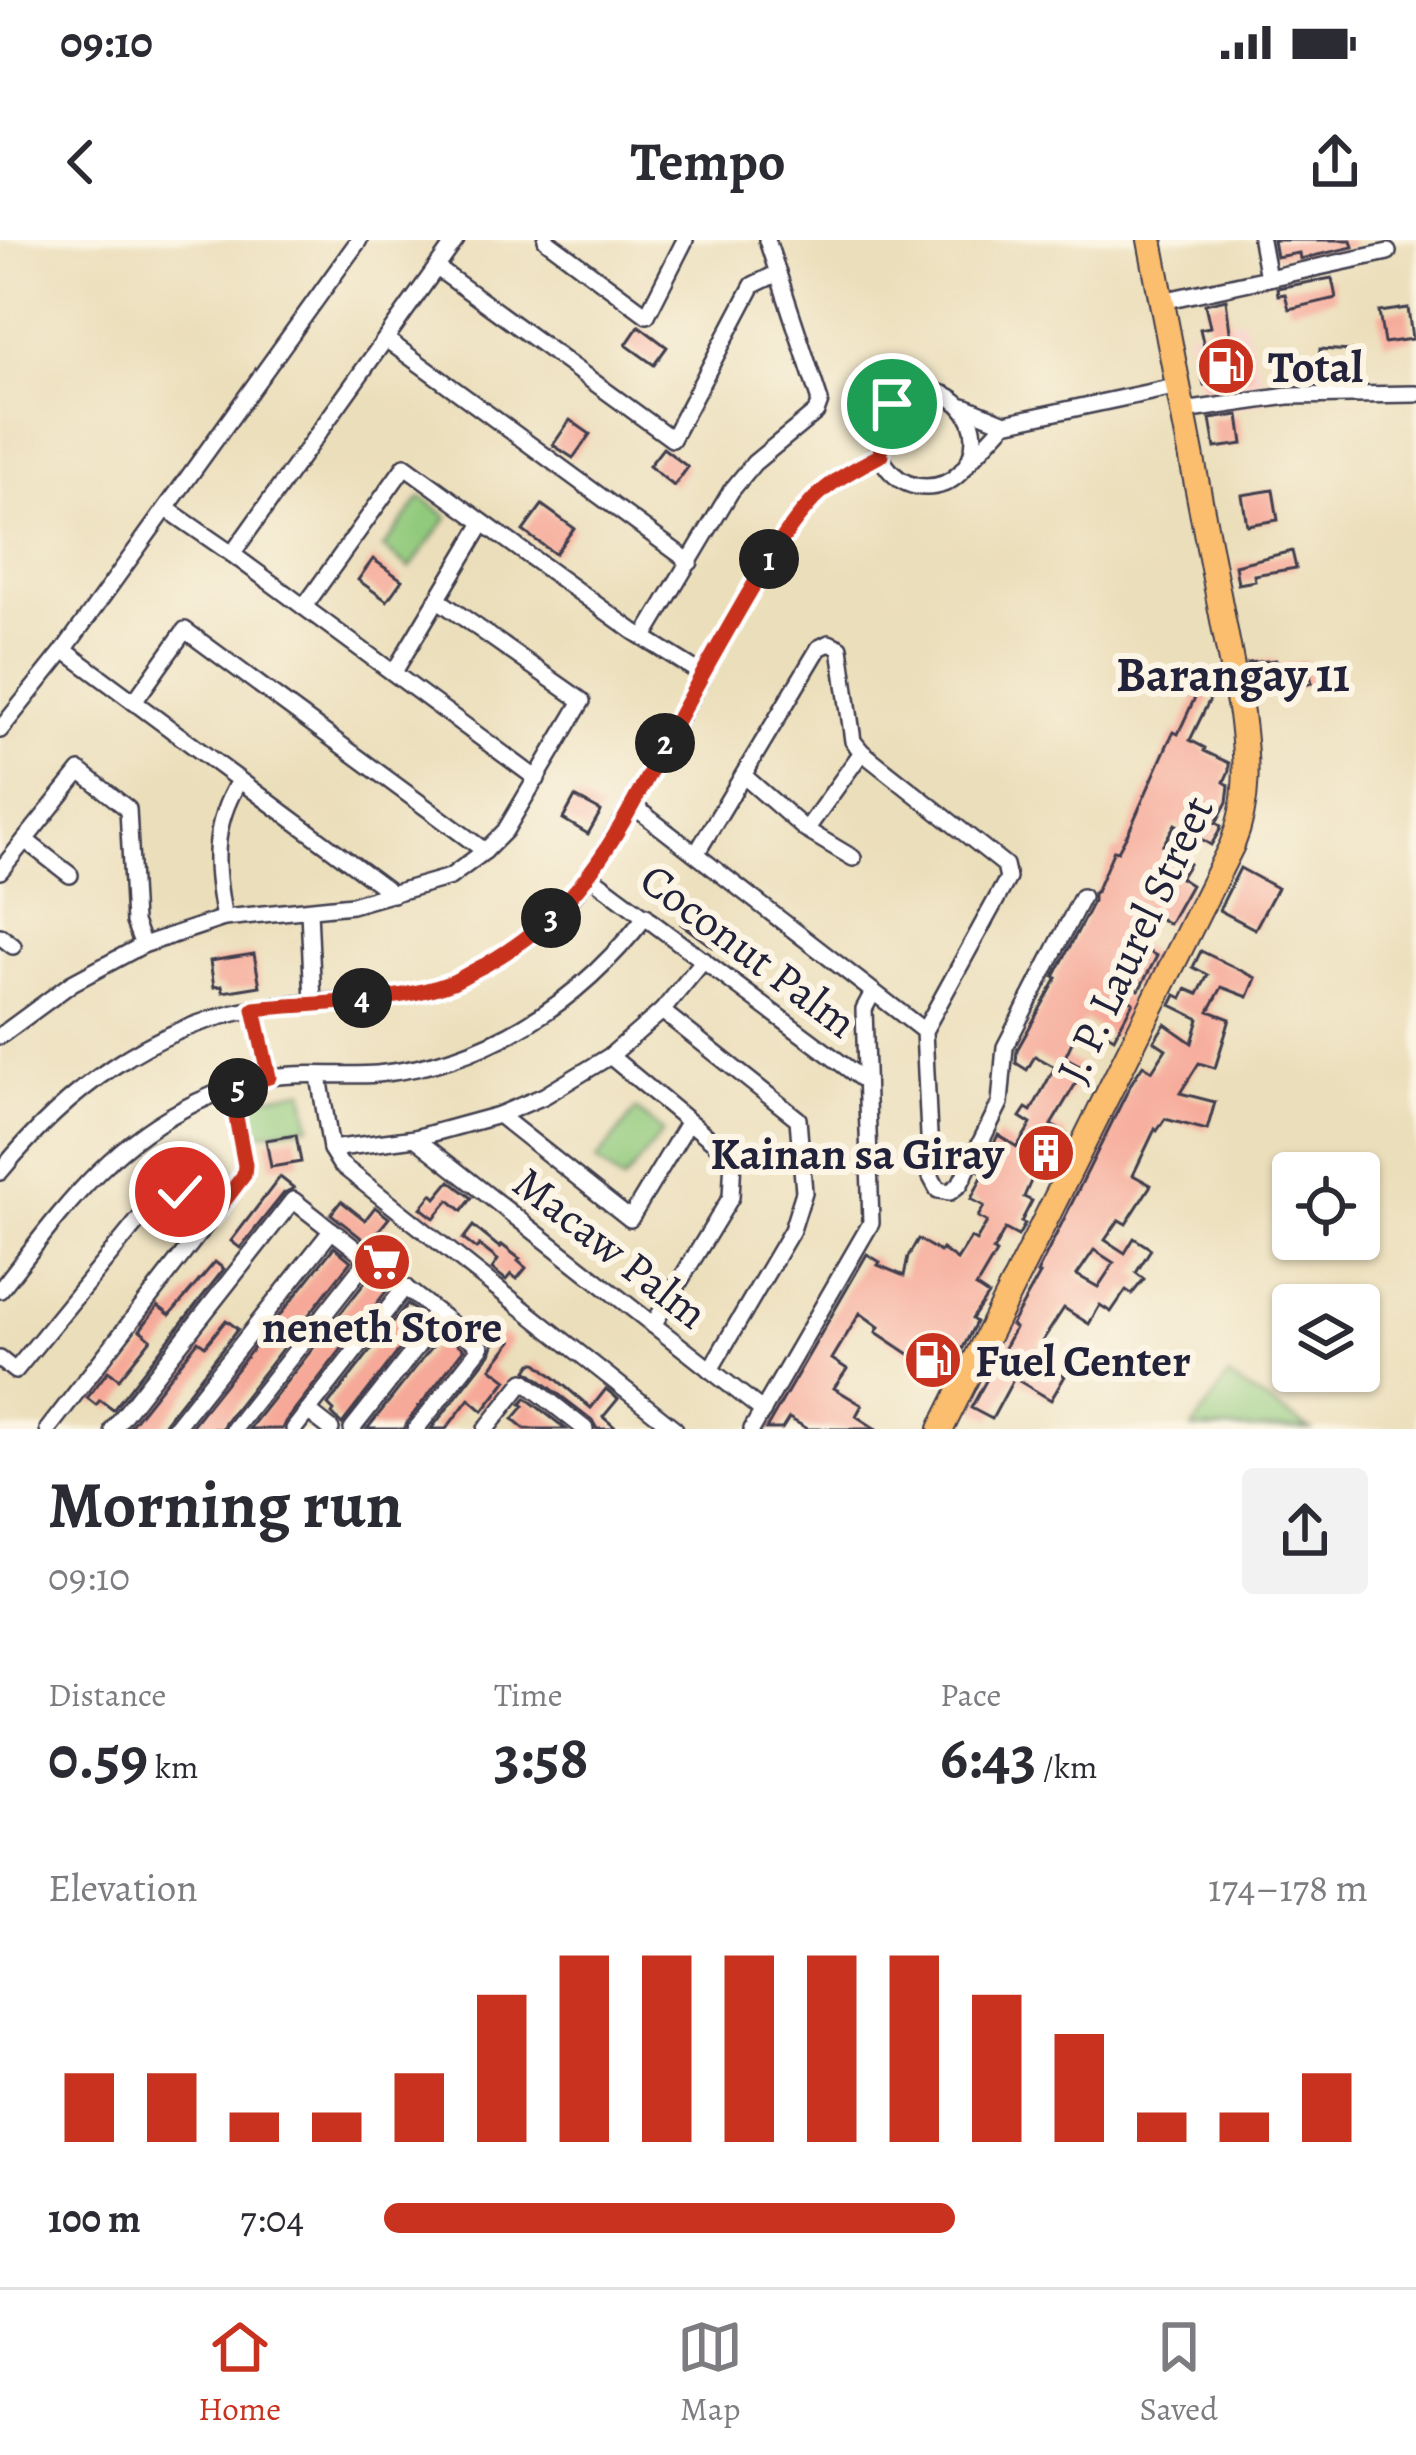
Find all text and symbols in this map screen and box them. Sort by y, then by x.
text: 09:10 [60,11,153,73]
text: Tempo [630,125,786,199]
icon: back [48,129,114,195]
icon: share [1302,129,1368,195]
fuel station icon: Total [1195,335,1257,397]
place label: Total [1268,336,1363,398]
pin [841,353,943,455]
icon: arrive [859,371,925,437]
pin: 1 [739,529,799,589]
text: 1 [763,536,775,581]
district label: Barangay 11 [1116,642,1350,708]
pin: 2 [635,713,695,773]
text: 2 [657,720,673,765]
street label: J. P. Laurel Street [1041,786,1229,1093]
street label: Coconut Palm [627,849,869,1053]
pin: 3 [521,888,581,948]
text: 3 [544,895,558,940]
pin: 4 [332,968,392,1028]
text: 4 [354,975,370,1020]
pin: 5 [208,1058,268,1118]
text: 5 [231,1065,245,1110]
building icon: Kainan sa Giray [1015,1122,1077,1184]
place label: Kainan sa Giray [710,1123,1005,1185]
pin [129,1141,231,1243]
street label: Macaw Palm [500,1152,721,1343]
map controls [1272,1152,1380,1392]
button: locate [1272,1152,1380,1260]
icon: check [147,1159,213,1225]
supermarket icon: neneth Store [351,1231,413,1293]
button: layers [1272,1284,1380,1392]
place label: neneth Store [262,1296,502,1358]
fuel station icon: Fuel Center [902,1329,964,1391]
place label: Fuel Center [975,1330,1191,1392]
text: Morning run [48,1460,403,1550]
button: share [1242,1468,1368,1594]
text: 09:10 [48,1550,130,1603]
text: Distance [48,1672,166,1717]
text: Time [494,1672,563,1717]
text: Pace [940,1672,1001,1717]
text: 0.59 [48,1717,148,1799]
text: 3:58 [494,1717,589,1799]
text: 6:43 [940,1717,1036,1799]
text: km [148,1744,199,1789]
text: /km [1036,1744,1098,1789]
text: Elevation [48,1861,198,1914]
text: 174–178 m [1208,1861,1368,1914]
text: 100 m [48,2192,141,2245]
text: 7:04 [240,2192,304,2245]
tab: Home [198,2314,281,2431]
tab: Map [677,2314,743,2431]
tab: Saved [1140,2314,1218,2431]

